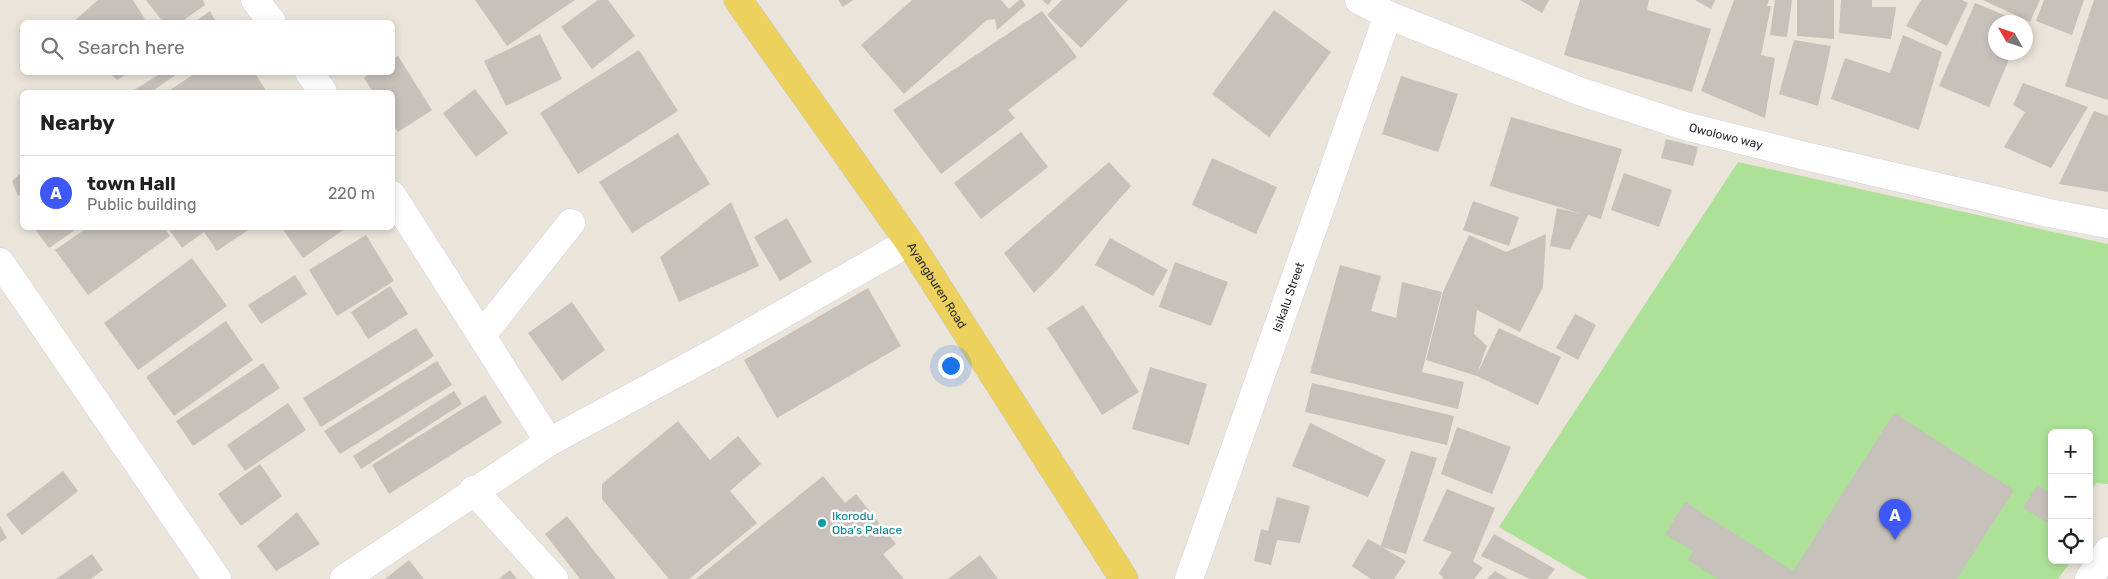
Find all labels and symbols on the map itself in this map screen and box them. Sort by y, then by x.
north arrow [1988,15,2033,60]
street label: Owolowo way [1687,120,1765,152]
street label: Ayangburen Road [904,240,969,331]
street label: Isikalu Street [1270,260,1307,334]
your location [938,353,964,379]
pin: A [1879,499,1911,540]
place label: Ikorodu Oba's Palace [832,509,902,537]
marker: Ikorodu Oba's Palace [816,517,828,529]

